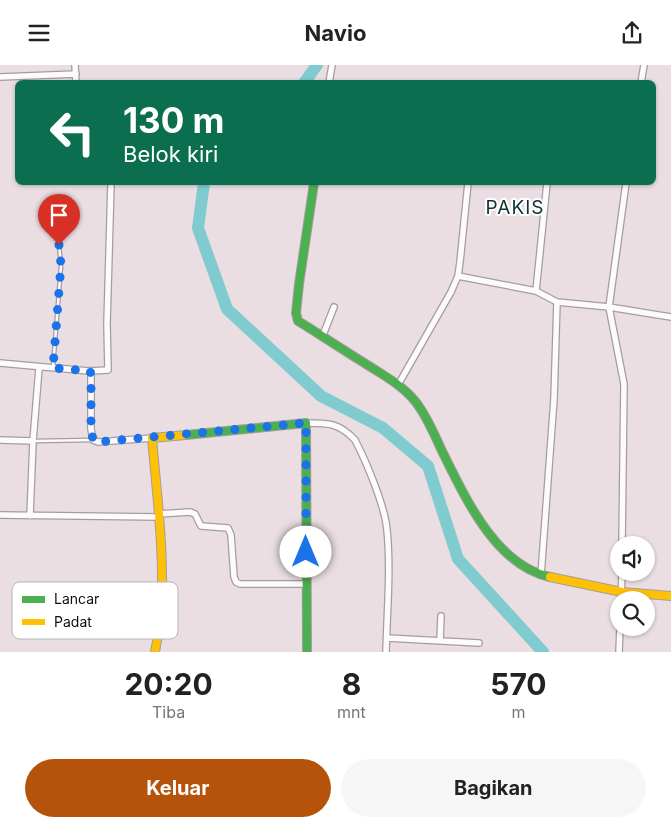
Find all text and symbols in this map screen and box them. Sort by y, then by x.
icon: menu [25,19,53,47]
icon: share [618,19,646,47]
text: Navio [305,20,366,46]
text: 130 m [123,99,225,141]
icon: left [40,100,105,165]
text: Belok kiri [123,141,218,167]
pin [38,194,80,245]
district label: PAKIS [486,196,544,219]
icon: arrive [45,201,73,229]
position arrow [279,525,331,577]
map controls [610,536,655,636]
button: sound [610,536,655,581]
legend [12,582,178,639]
text: Lancar [54,590,99,607]
button: search [610,591,655,636]
text: Padat [54,613,92,630]
text: 20:20 [124,666,213,702]
text: 8 [342,666,361,702]
text: 570 [490,666,547,702]
text: Tiba [152,702,185,722]
text: mnt [337,702,366,722]
text: m [511,702,525,722]
button: Keluar [25,759,331,817]
button: Bagikan [341,759,646,817]

